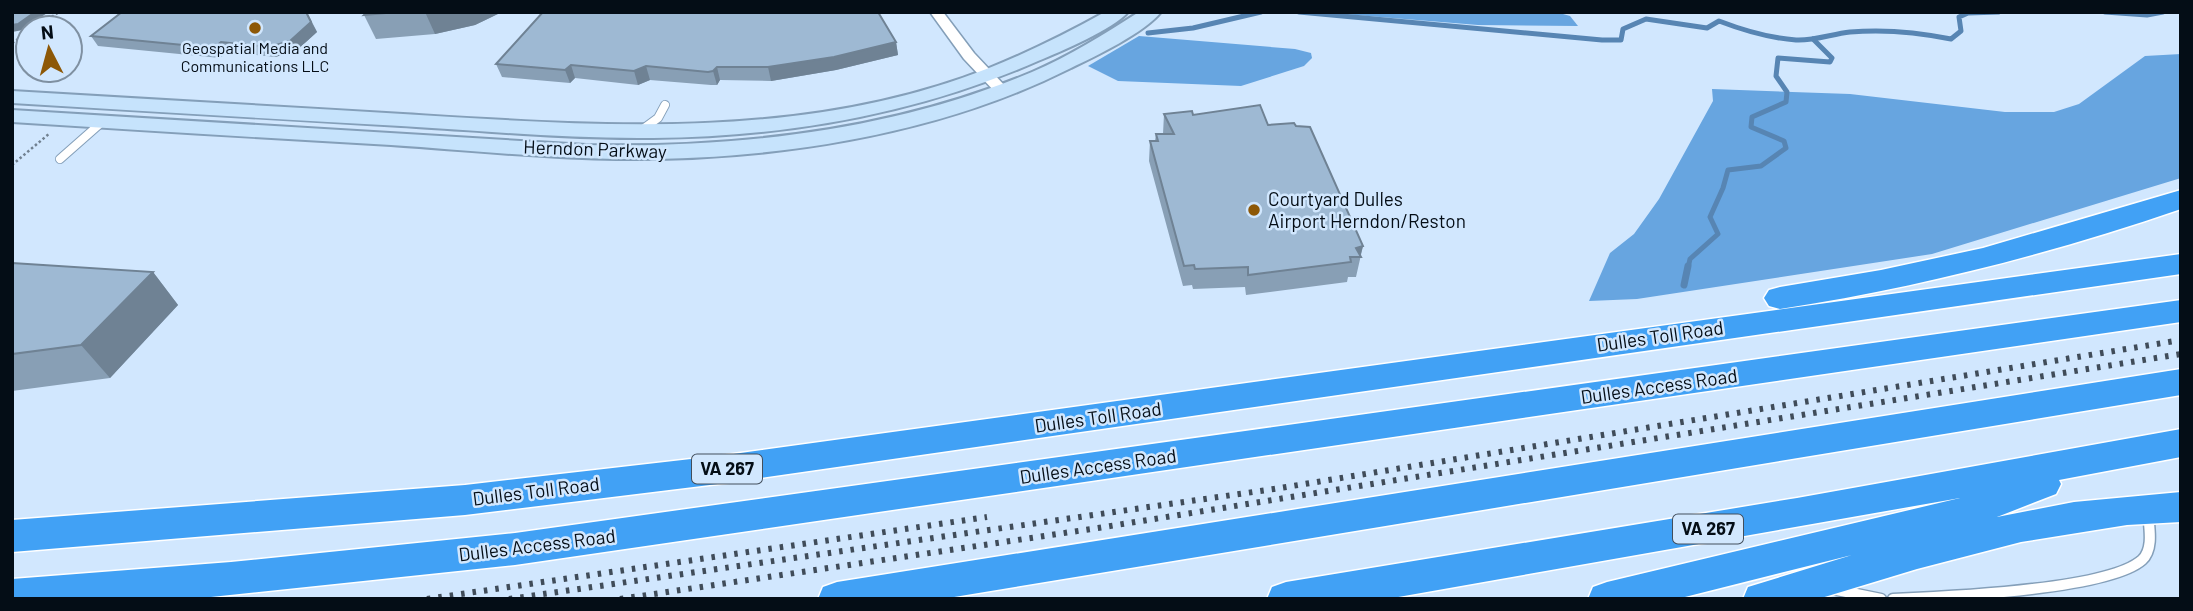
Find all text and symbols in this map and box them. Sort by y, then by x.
north arrow [14,14,84,84]
text: N [40,19,55,44]
marker: Geospatial Media and Communications LLC [247,20,263,36]
place label: Geospatial Media and Communications LLC [181,38,329,75]
street label: Herndon Parkway [523,135,667,163]
place label: Courtyard Dulles Airport Herndon/Reston [1268,187,1466,232]
marker: Courtyard Dulles Airport Herndon/Reston [1246,202,1262,218]
street label: Dulles Toll Road [1595,315,1725,356]
street label: Dulles Access Road [1579,363,1739,408]
street label: Dulles Toll Road [1033,396,1163,437]
street label: Dulles Access Road [1018,443,1178,488]
road number: VA 267 [692,454,762,484]
street label: Dulles Toll Road [471,471,601,510]
road number: VA 267 [1673,514,1743,544]
street label: Dulles Access Road [457,523,617,566]

